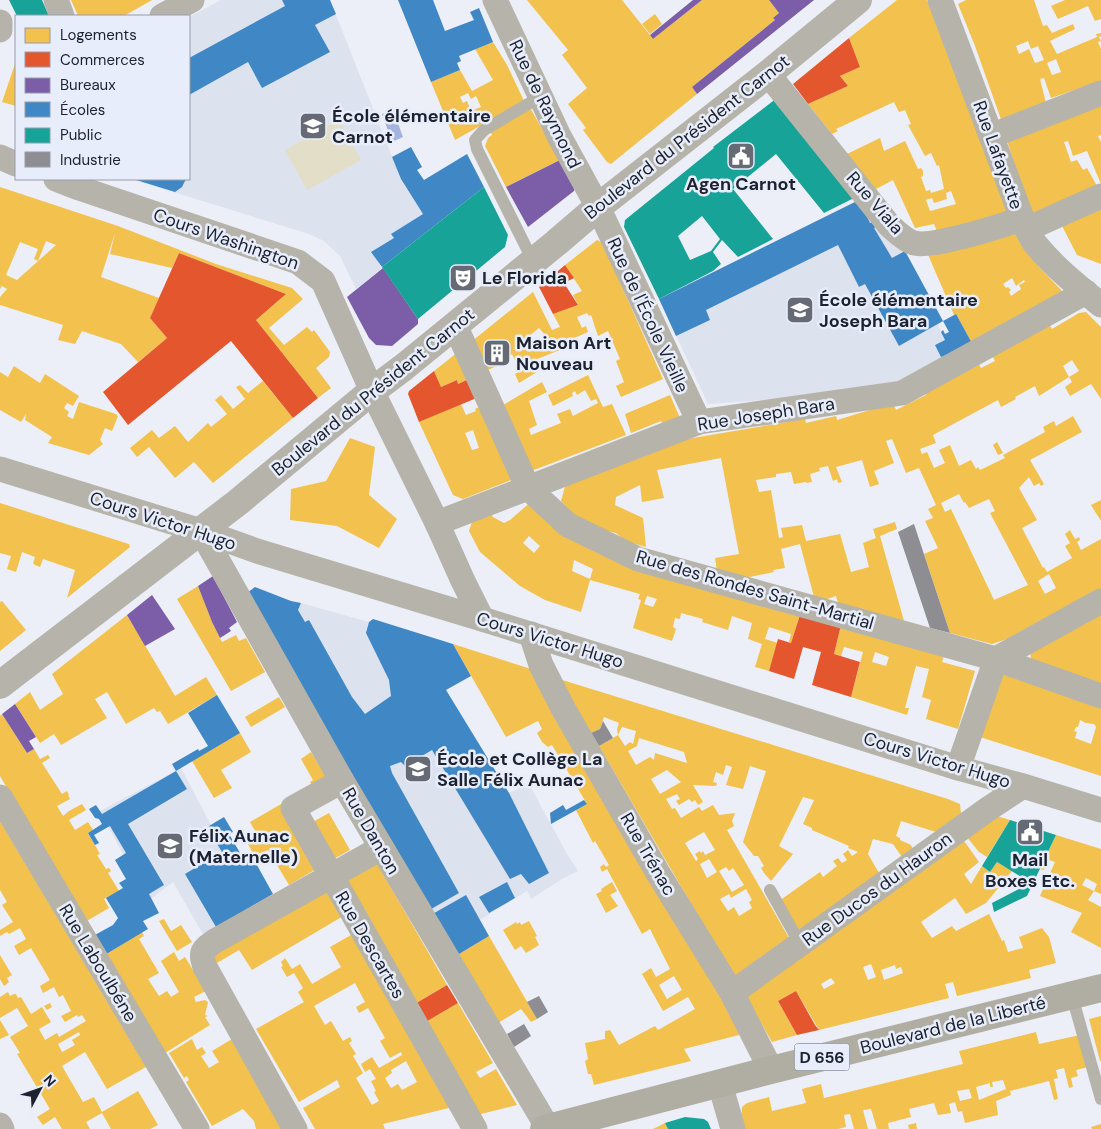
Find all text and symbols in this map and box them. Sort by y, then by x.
legend [15,15,190,180]
text: Logements [60,25,137,45]
street label: Rue de Raymond [503,36,587,172]
street label: Boulevard du Président Carnot [579,49,795,225]
text: Commerces [60,50,145,70]
text: Bureaux [60,75,116,95]
street label: Rue Lafayette [967,97,1029,213]
text: Écoles [60,100,105,120]
place label: École élémentaire Carnot [332,104,491,149]
school or university icon: École élémentaire Carnot [298,111,328,141]
text: Public [60,125,102,145]
public building icon: Agen Carnot [726,141,756,171]
text: Industrie [60,150,121,170]
street label: Rue Viala [841,166,909,240]
place label: Agen Carnot [686,172,796,196]
street label: Cours Washington [150,203,302,275]
street label: Rue de l'École Vieille [602,234,694,396]
theatre icon: Le Florida [448,263,478,293]
place label: Le Florida [482,266,567,290]
place label: École élémentaire Joseph Bara [819,288,978,333]
school or university icon: École élémentaire Joseph Bara [785,295,815,325]
street label: Boulevard du Président Carnot [267,303,479,481]
place label: Maison Art Nouveau [516,331,611,376]
building icon: Maison Art Nouveau [482,338,512,368]
street label: Rue Joseph Bara [696,391,836,437]
street label: Cours Victor Hugo [87,486,239,556]
street label: Rue des Rondes Saint-Martial [633,545,877,635]
street label: Cours Victor Hugo [474,606,626,674]
street label: Cours Victor Hugo [861,726,1013,794]
place label: École et Collège La Salle Félix Aunac [437,747,603,792]
school or university icon: École et Collège La Salle Félix Aunac [403,754,433,784]
street label: Rue Danton [337,783,405,879]
street label: Rue Trénac [615,808,681,900]
public building icon: Mail Boxes Etc. [1015,817,1045,847]
place label: Félix Aunac (Maternelle) [189,824,298,869]
street label: Rue Ducos du Hauron [797,827,957,951]
school or university icon: Félix Aunac (Maternelle) [155,831,185,861]
place label: Mail Boxes Etc. [985,848,1075,893]
street label: Rue Descartes [329,887,411,1003]
street label: Rue Laboulbéne [53,900,143,1026]
street label: Boulevard de la Liberté [858,990,1048,1060]
road number: D 656 [794,1044,850,1070]
north arrow [15,1064,65,1114]
text: N [40,1071,60,1090]

